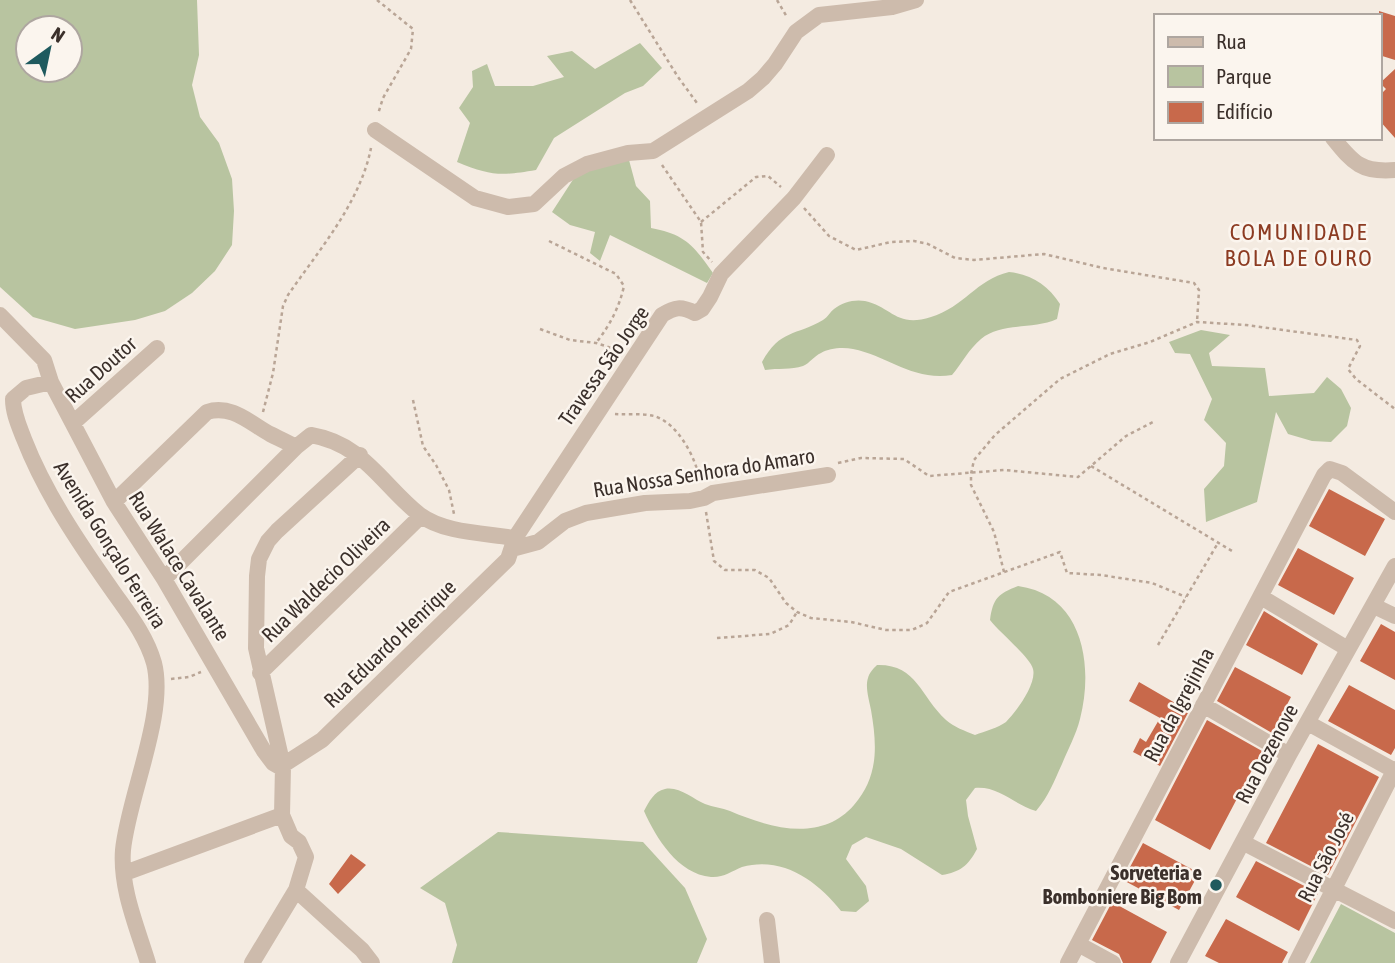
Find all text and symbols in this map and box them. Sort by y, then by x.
north arrow [14,14,84,84]
legend [1154,14,1381,140]
text: N [48,22,69,47]
text: Rua [1216,29,1246,53]
text: Parque [1216,64,1271,88]
text: Edifício [1216,99,1273,123]
district label: COMUNIDADE BOLA DE OURO [1224,219,1374,271]
street label: Travessa São Jorge [553,301,653,430]
street label: Rua Doutor [60,331,141,407]
street label: Rua Nossa Senhora do Amaro [591,443,816,501]
street label: Avenida Gonçalo Ferreira [50,456,172,632]
street label: Rua Walace Cavalante [124,486,235,645]
street label: Rua Waldecio Oliveira [256,512,394,647]
street label: Rua Eduardo Henrique [319,574,460,712]
street label: Rua da Igrejinha [1138,643,1218,766]
street label: Rua Dezenove [1230,700,1302,807]
street label: Rua São José [1292,807,1358,906]
place label: Sorveteria e Bomboniere Big Bom [1042,860,1202,908]
marker: Sorveteria e Bomboniere Big Bom [1208,877,1224,893]

